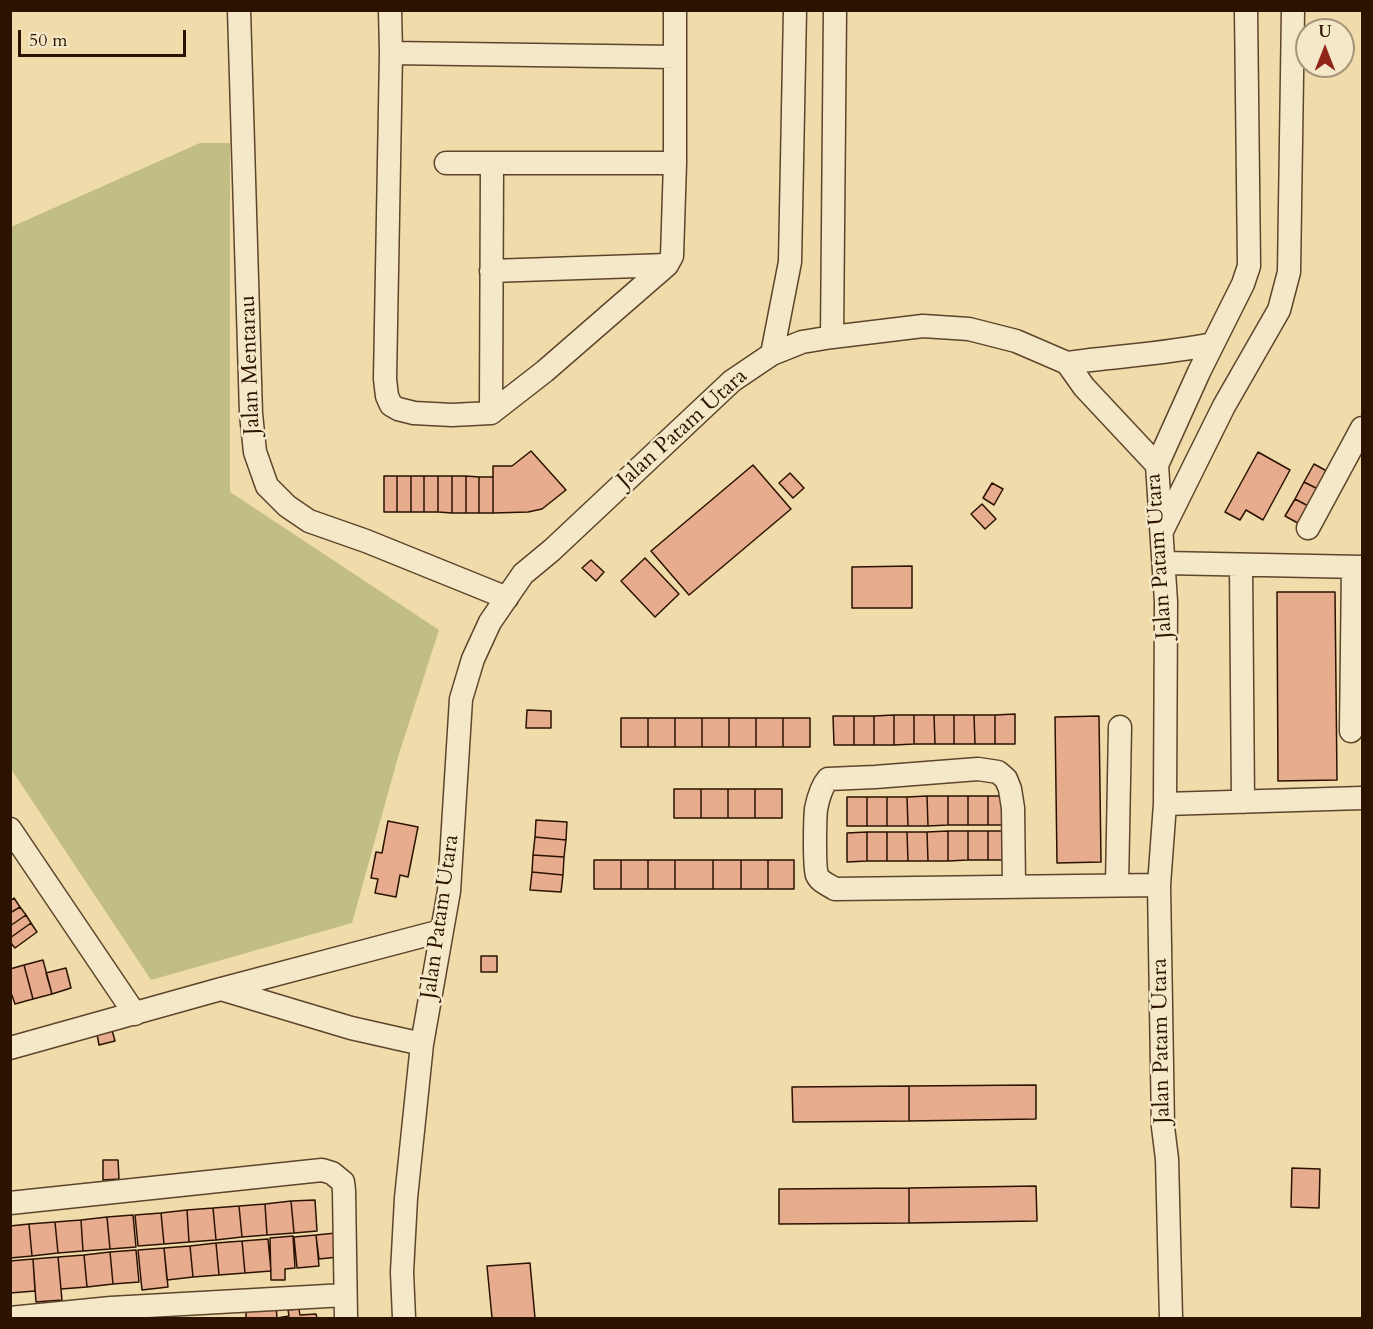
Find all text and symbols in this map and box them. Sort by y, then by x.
scale bar [21,18,189,56]
north arrow [1295,18,1355,78]
text: U [1318,21,1332,43]
text: 50 m [29,28,68,53]
street label: Jalan Mentarau [235,295,267,435]
street label: Jalan Patam Utara [613,364,753,494]
street label: Jalan Patam Utara [1141,472,1179,640]
street label: Jalan Patam Utara [416,833,466,1001]
street label: Jalan Patam Utara [1147,958,1177,1124]

